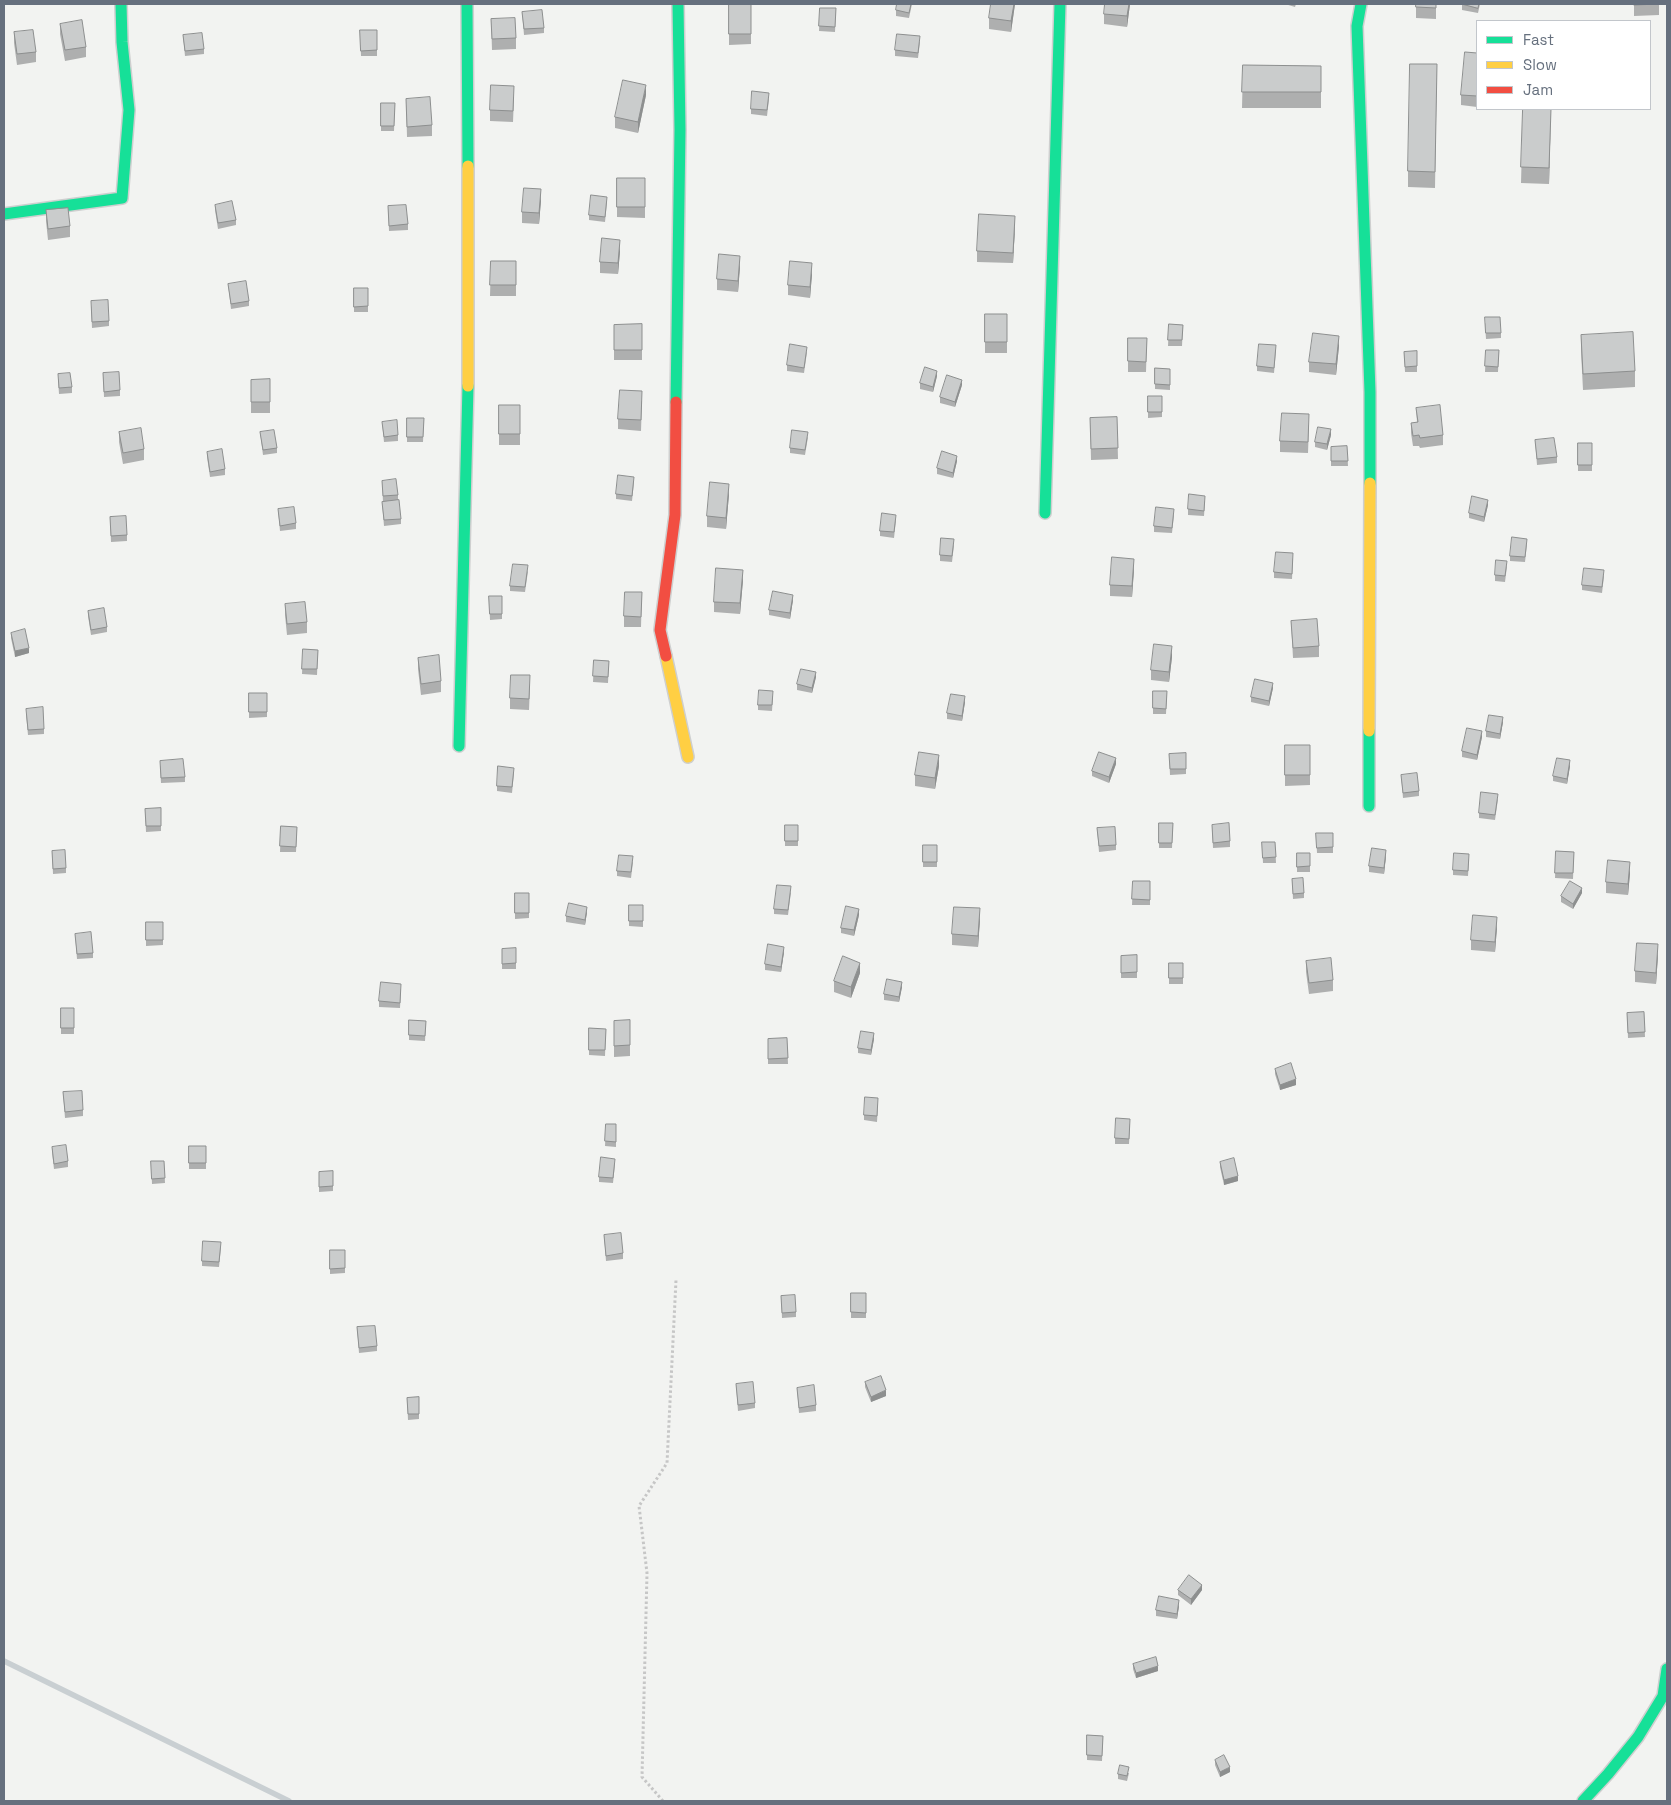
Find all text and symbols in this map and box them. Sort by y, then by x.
legend [1476,20,1651,110]
text: Fast [1523,30,1554,49]
text: Slow [1523,55,1557,74]
text: Jam [1523,80,1553,99]

